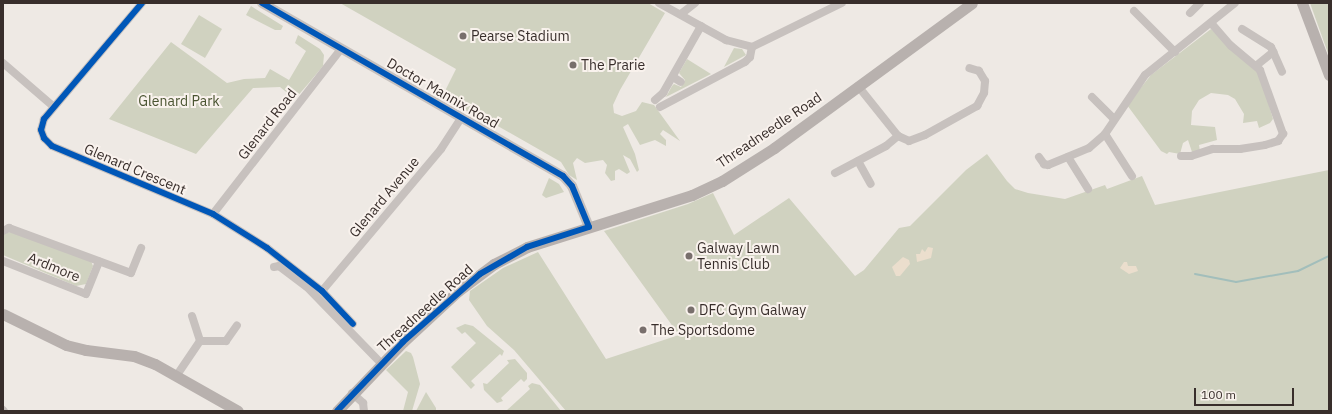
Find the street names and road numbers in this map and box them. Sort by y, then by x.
street label: Doctor Mannix Road [384,54,502,132]
street label: Glenard Road [234,85,300,163]
street label: Threadneedle Road [713,89,825,171]
street label: Glenard Crescent [82,140,188,198]
street label: Glenard Avenue [345,153,423,241]
street label: Ardmore [25,249,83,285]
street label: Threadneedle Road [374,261,476,355]

